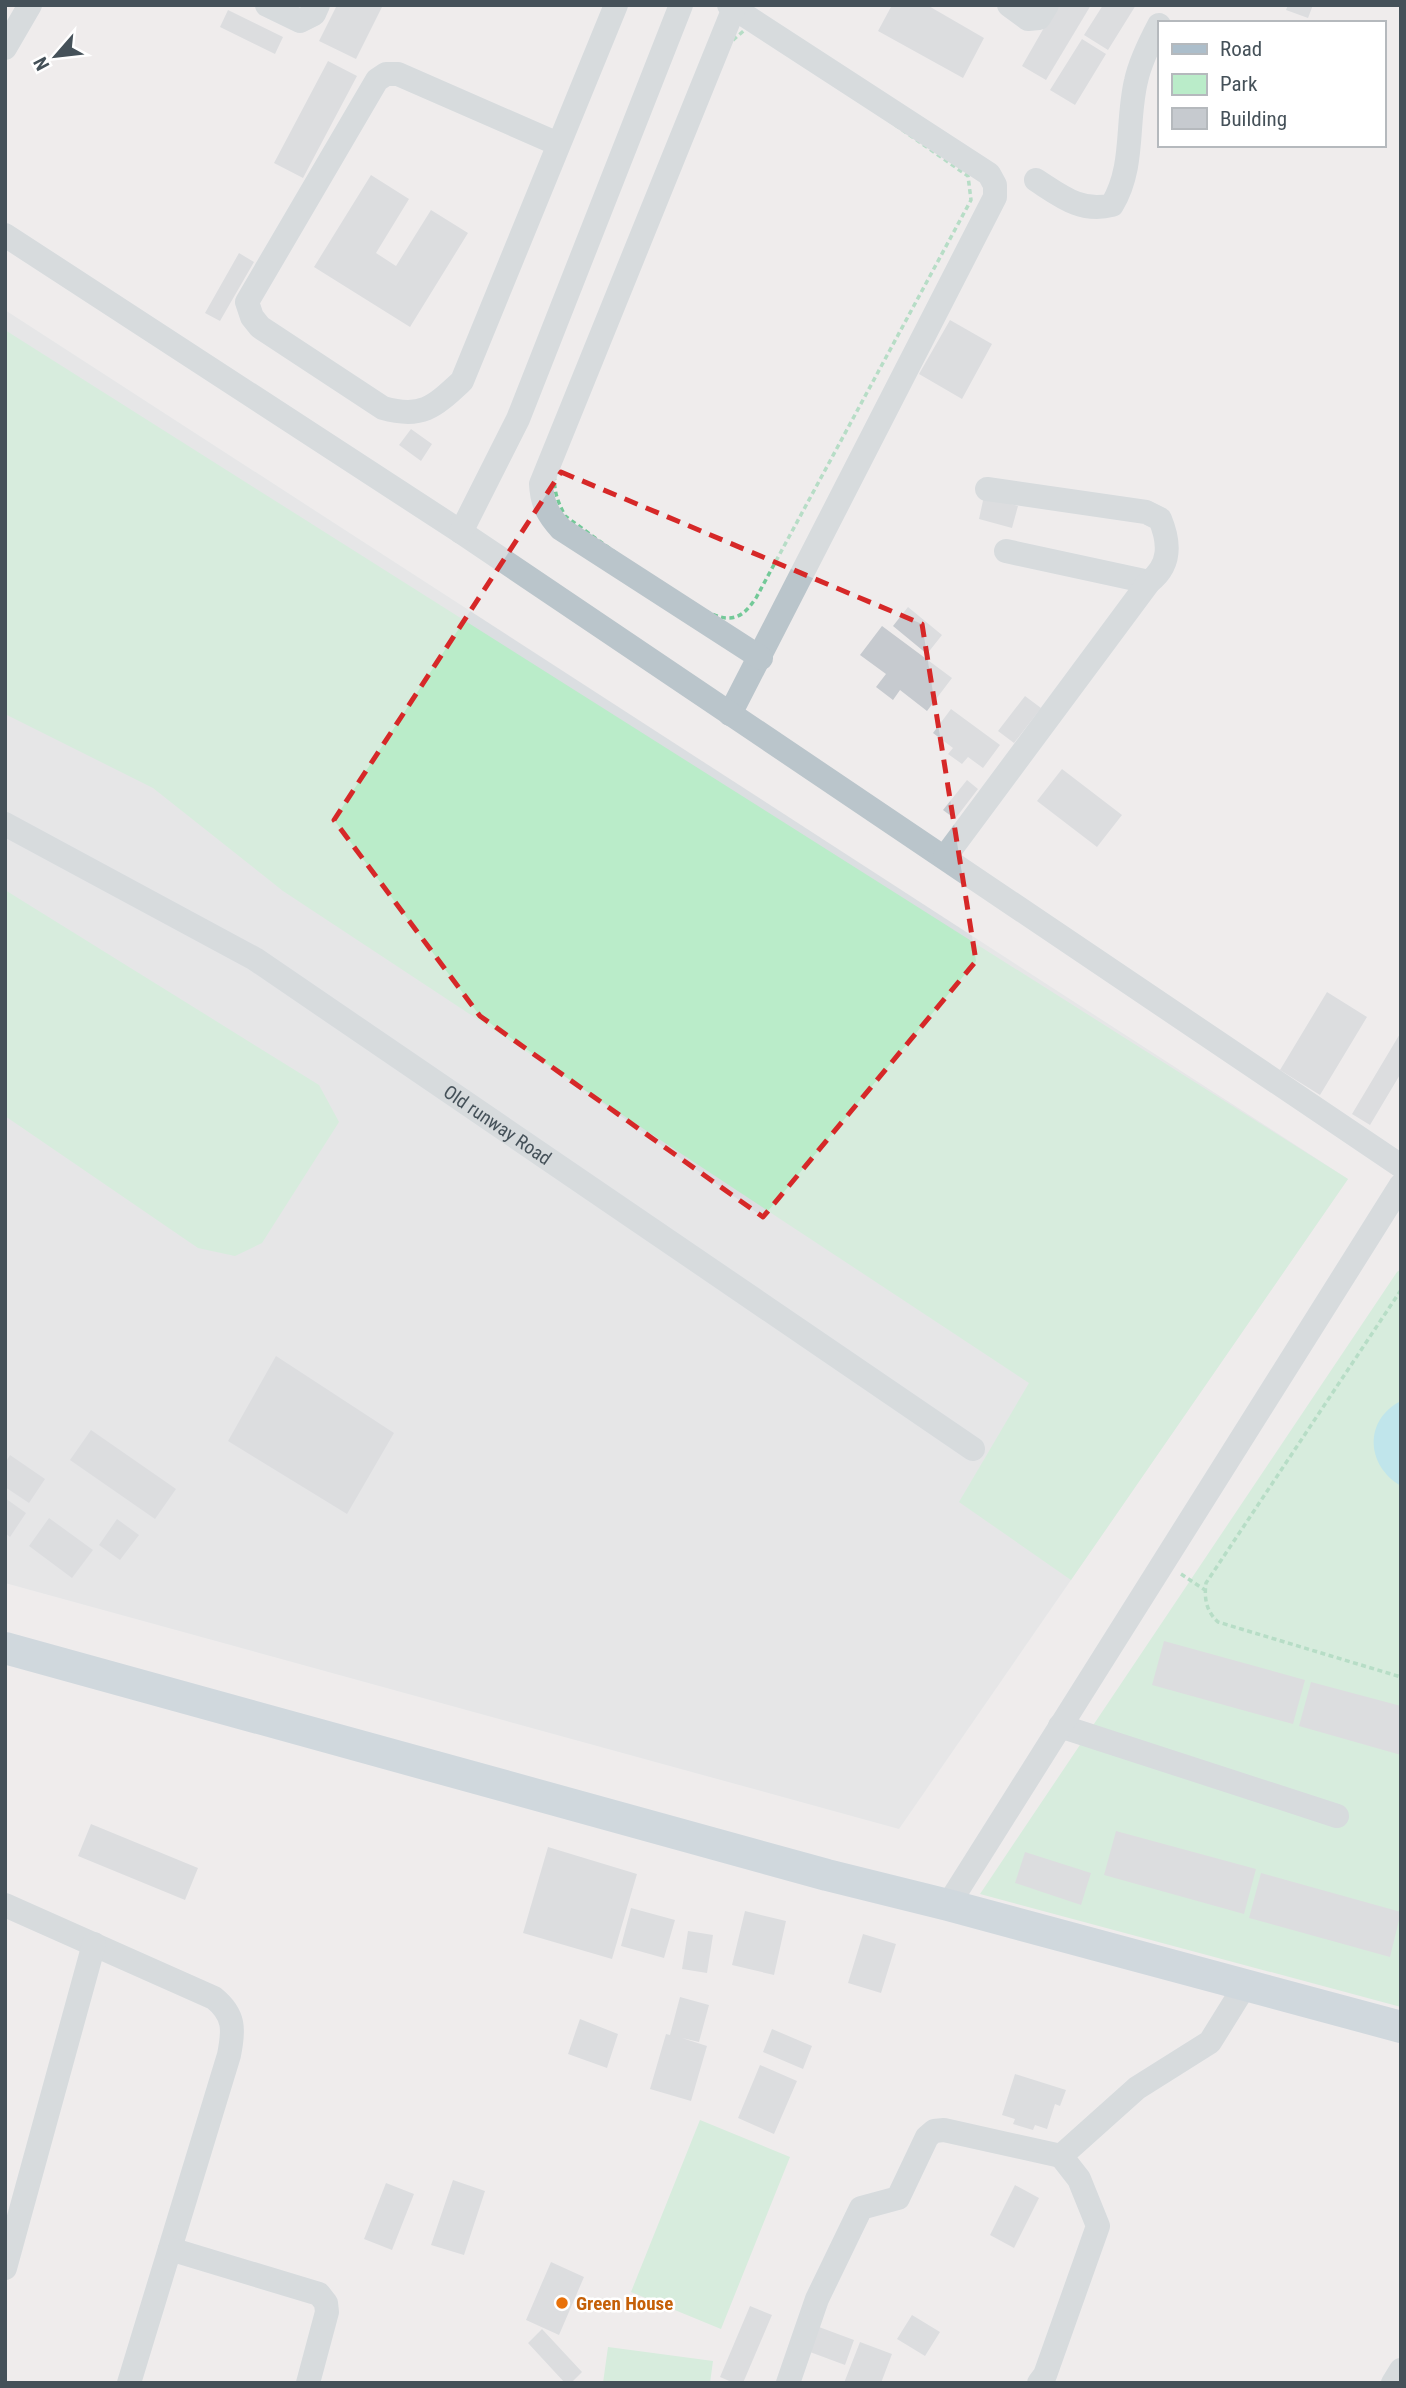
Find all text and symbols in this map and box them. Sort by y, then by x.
north arrow [21,21,91,91]
legend [1158,21,1385,147]
text: Road [1220,37,1262,61]
text: N [29,53,54,74]
text: Park [1220,72,1258,96]
text: Building [1220,107,1287,131]
street label: Old runway Road [439,1080,556,1170]
place label: Green House [576,2292,673,2315]
marker: Green House [554,2295,570,2311]

